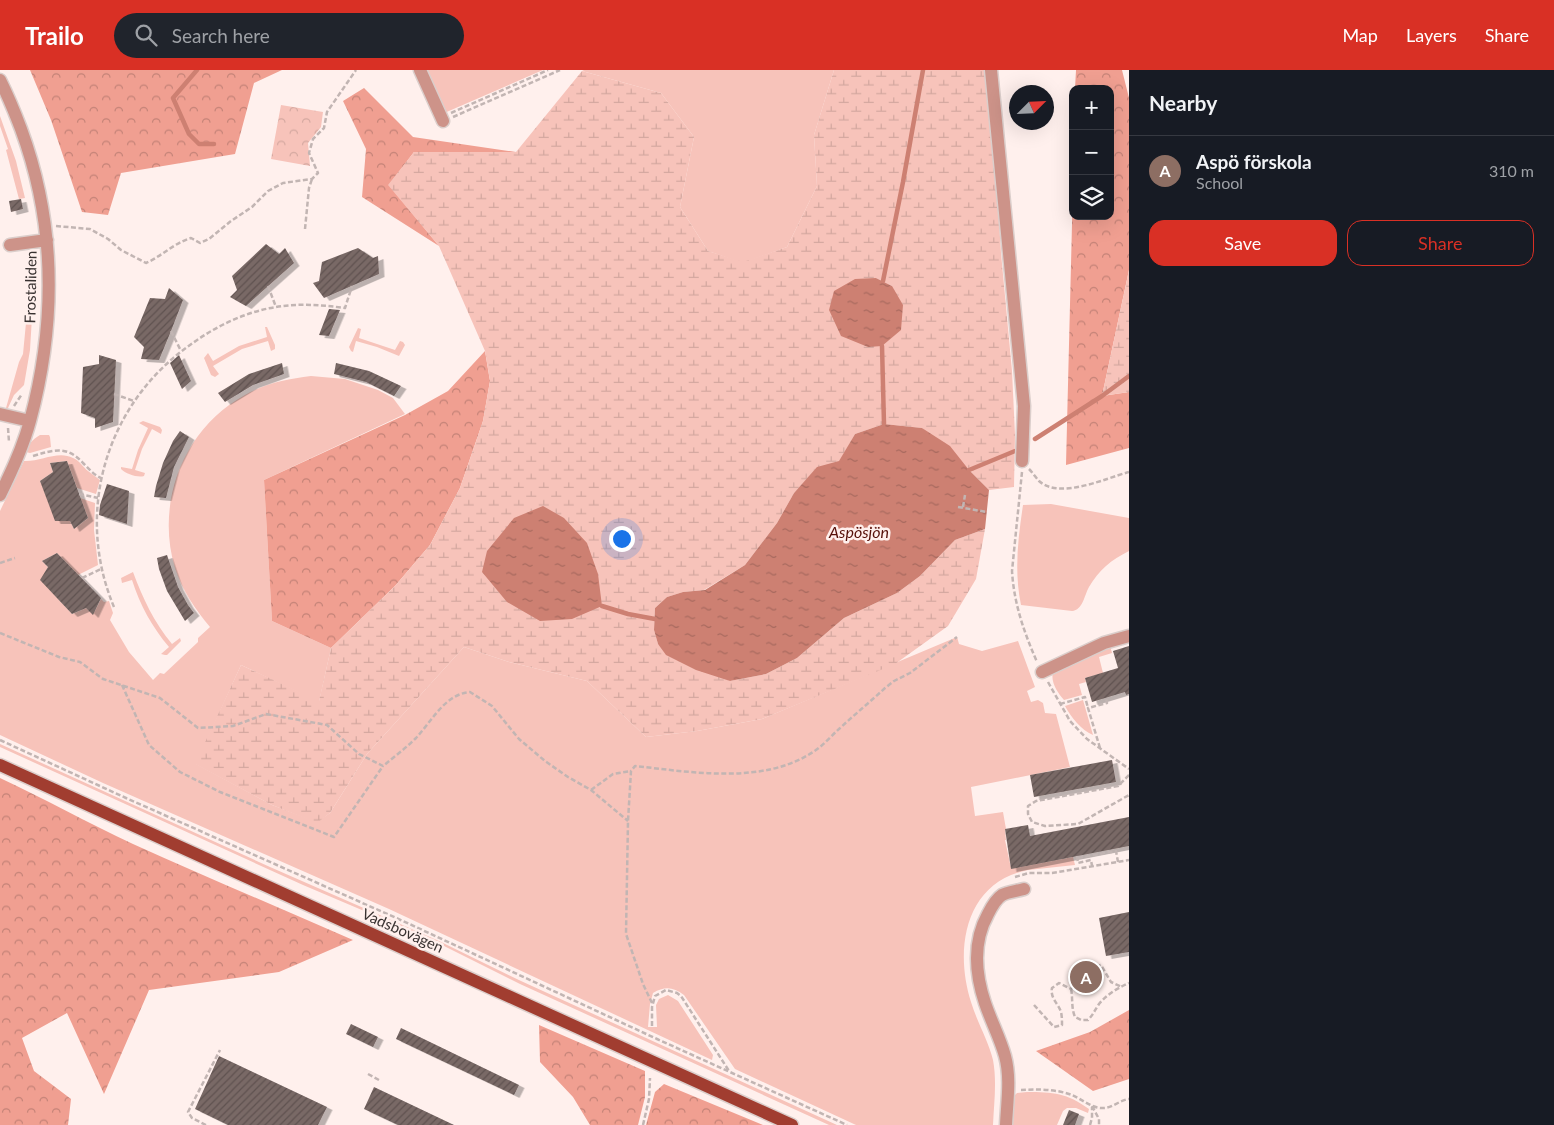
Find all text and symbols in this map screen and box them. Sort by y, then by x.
search box [114,13,464,58]
text: Trailo [25,21,84,50]
icon: search [132,21,160,49]
text: Search here [172,24,270,47]
text: Map [1342,24,1378,46]
text: Layers [1406,24,1457,46]
text: Share [1485,24,1529,46]
north arrow [1009,85,1054,130]
map controls [1069,85,1114,220]
button: + [1069,85,1114,130]
text: Nearby [1149,90,1217,115]
button: − [1069,130,1114,175]
text: Aspö förskola [1196,150,1312,173]
text: A [1159,161,1171,180]
text: 310 m [1489,161,1534,180]
text: School [1196,173,1243,192]
button: layers [1069,175,1114,220]
button: Save [1149,220,1337,266]
button: Share [1347,220,1534,266]
street label: Frostaliden [20,251,40,323]
water label: Aspösjön [828,522,889,541]
your location [609,526,635,552]
street label: Vadsbovägen [360,904,446,956]
pin: A [1070,958,1102,996]

